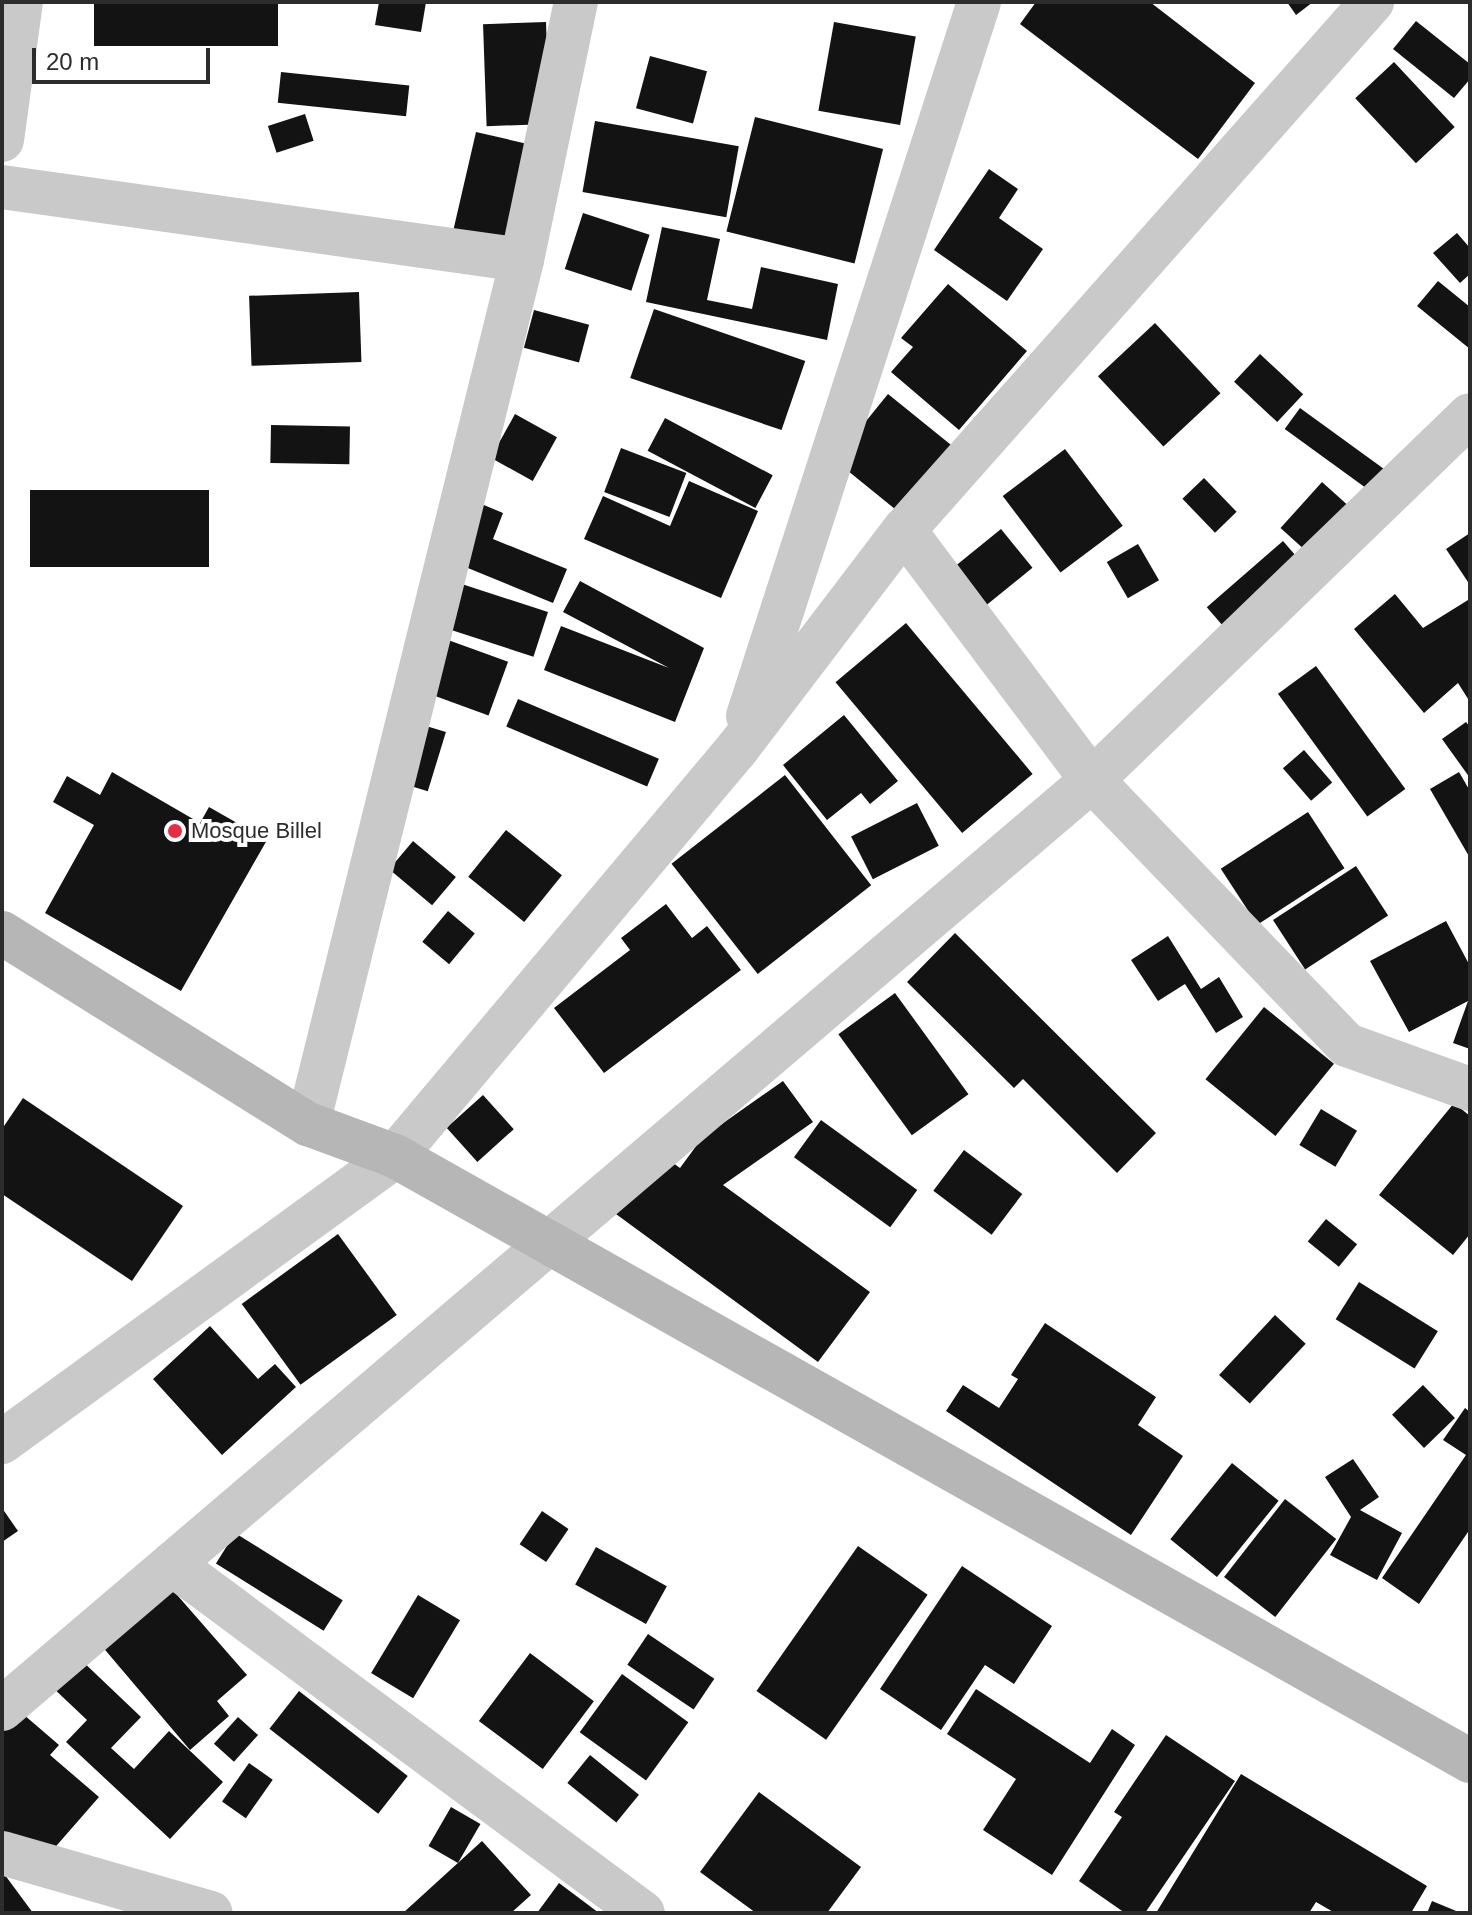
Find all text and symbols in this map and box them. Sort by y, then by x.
scale bar [36,32,214,82]
text: 20 m [46,48,99,75]
place label: Mosque Billel [191,818,322,844]
marker: Mosque Billel [166,822,184,840]

